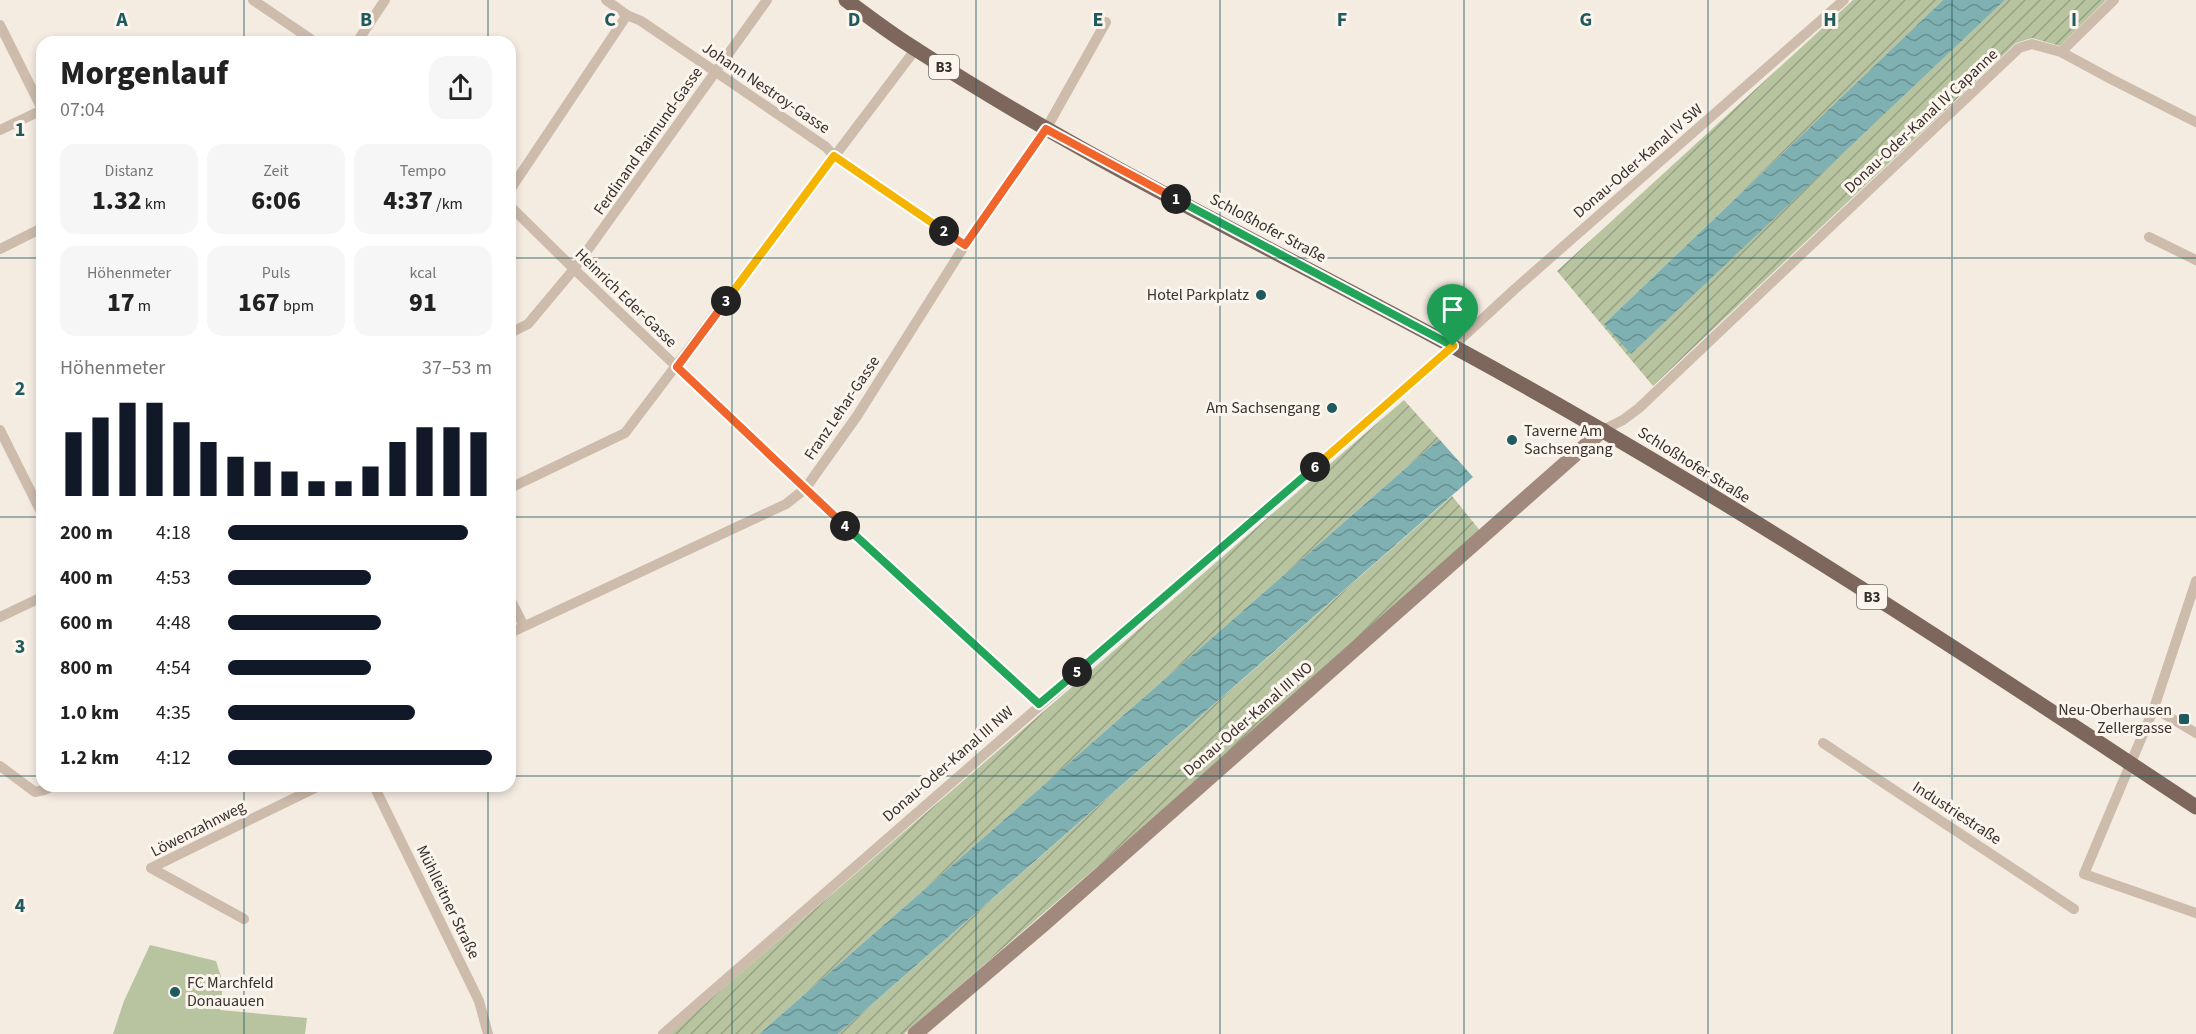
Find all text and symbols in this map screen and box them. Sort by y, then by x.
text: A [115,6,128,34]
text: B [360,6,372,34]
text: C [604,6,616,34]
text: D [848,6,860,34]
text: E [1093,6,1103,34]
text: F [1337,6,1347,34]
text: G [1580,6,1592,34]
text: H [1823,6,1837,34]
text: I [2071,6,2077,34]
street label: Johann Nestroy-Gasse [698,37,834,139]
street label: Donau-Oder-Kanal IV Capanne [1839,44,2003,198]
text: Morgenlauf [60,50,228,97]
road number: B3 [929,55,959,79]
button: share [429,56,492,119]
street label: Ferdinand Raimund-Gasse [588,62,708,220]
text: 07:04 [60,96,105,124]
street label: Donau-Oder-Kanal IV SW [1569,98,1708,223]
text: 1 [15,116,25,144]
text: Distanz [105,160,153,182]
text: Zeit [263,160,289,182]
text: Tempo [400,160,446,182]
text: 1.32 [92,182,142,219]
text: 6:06 [251,182,301,219]
text: 4:37 [383,182,433,219]
pin: 1 [1161,184,1191,214]
text: 1 [1172,188,1180,210]
street label: Schloßhofer Straße [1206,188,1330,268]
text: km [142,193,166,215]
text: /km [433,193,463,215]
pin: 2 [929,216,959,246]
text: 2 [940,220,948,242]
street label: Heinrich Eder-Gasse [570,243,682,353]
text: Höhenmeter [87,262,171,284]
text: Puls [262,262,290,284]
text: kcal [410,262,436,284]
text: 17 [107,284,135,321]
text: 167 [238,284,280,321]
text: 91 [409,284,437,321]
place label: Hotel Parkplatz [1147,284,1249,306]
pin [1427,284,1478,346]
pin: 3 [711,286,741,316]
marker: Hotel Parkplatz [1254,288,1268,302]
text: 3 [722,290,730,312]
icon: arrive [1436,293,1469,326]
text: m [135,295,151,317]
text: bpm [280,295,314,317]
street label: Franz Lehar-Gasse [799,352,885,464]
text: Höhenmeter [60,354,165,382]
text: 37–53 m [422,354,492,382]
text: 2 [15,375,25,403]
place label: Am Sachsengang [1206,397,1320,419]
marker: Am Sachsengang [1325,401,1339,415]
place label: Taverne Am Sachsengang [1524,420,1613,460]
street label: Schloßhofer Straße [1633,421,1755,509]
marker: Taverne Am Sachsengang [1505,433,1519,447]
pin: 6 [1300,452,1330,482]
text: 6 [1311,456,1319,478]
pin: 4 [830,511,860,541]
text: 4 [841,515,849,537]
text: 200 m [60,519,113,547]
text: 4:18 [156,519,191,547]
text: 400 m [60,564,113,592]
text: 4:53 [156,564,191,592]
road number: B3 [1857,585,1887,609]
text: 600 m [60,609,113,637]
text: 4:48 [156,609,191,637]
text: 3 [15,633,25,661]
text: 800 m [60,654,113,682]
text: 4:54 [156,654,191,682]
pin: 5 [1062,657,1092,687]
street label: Donau-Oder-Kanal III NO [1179,657,1317,781]
text: 5 [1073,661,1081,683]
text: 1.0 km [60,699,119,727]
text: 4:35 [156,699,191,727]
place label: Neu-Oberhausen Zellergasse [2058,699,2172,739]
street label: Donau-Oder-Kanal III NW [878,701,1018,827]
marker: Neu-Oberhausen Zellergasse [2177,712,2191,726]
text: 1.2 km [60,744,119,772]
text: 4:12 [156,744,191,772]
street label: Industriestraße [1908,776,2006,850]
street label: Löwenzahnweg [147,796,249,862]
street label: Mühlleitner Straße [411,842,485,963]
text: 4 [15,892,26,920]
place label: FC Marchfeld Donauauen [187,972,274,1012]
marker: FC Marchfeld Donauauen [168,985,182,999]

